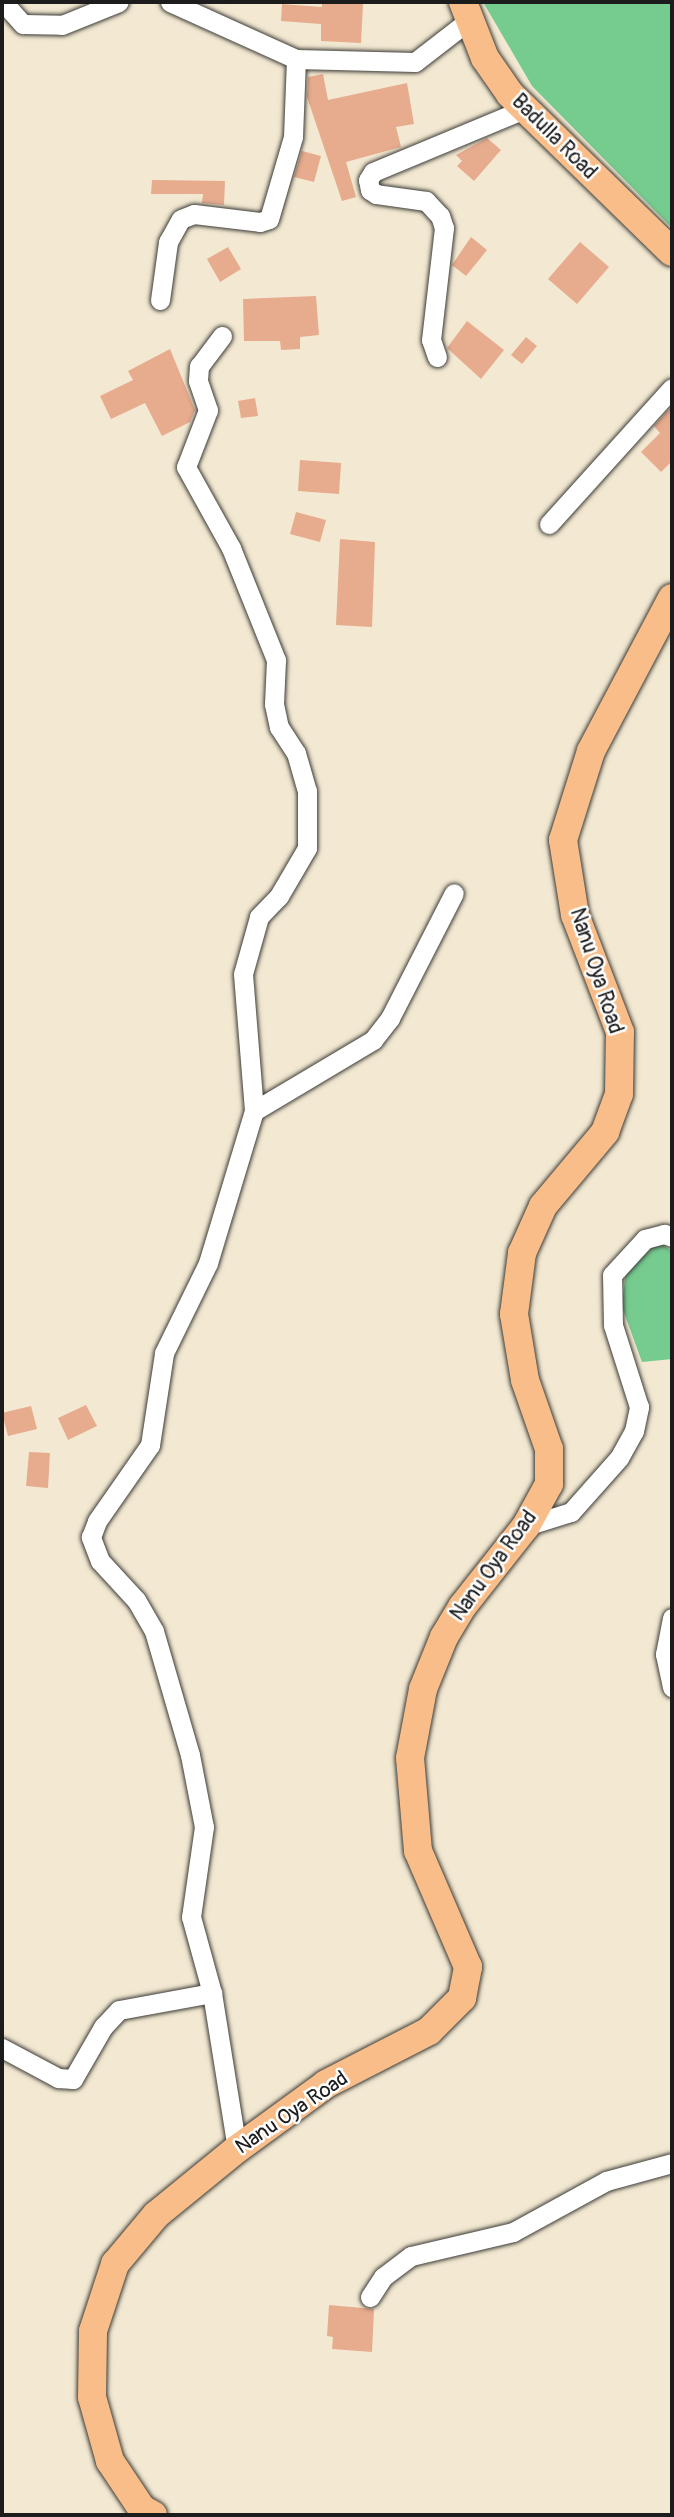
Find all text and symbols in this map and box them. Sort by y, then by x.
street label: Badulla Road [506,89,602,185]
street label: Nanu Oya Road [564,905,628,1037]
street label: Nanu Oya Road [445,1506,543,1626]
street label: Nanu Oya Road [231,2066,353,2160]

